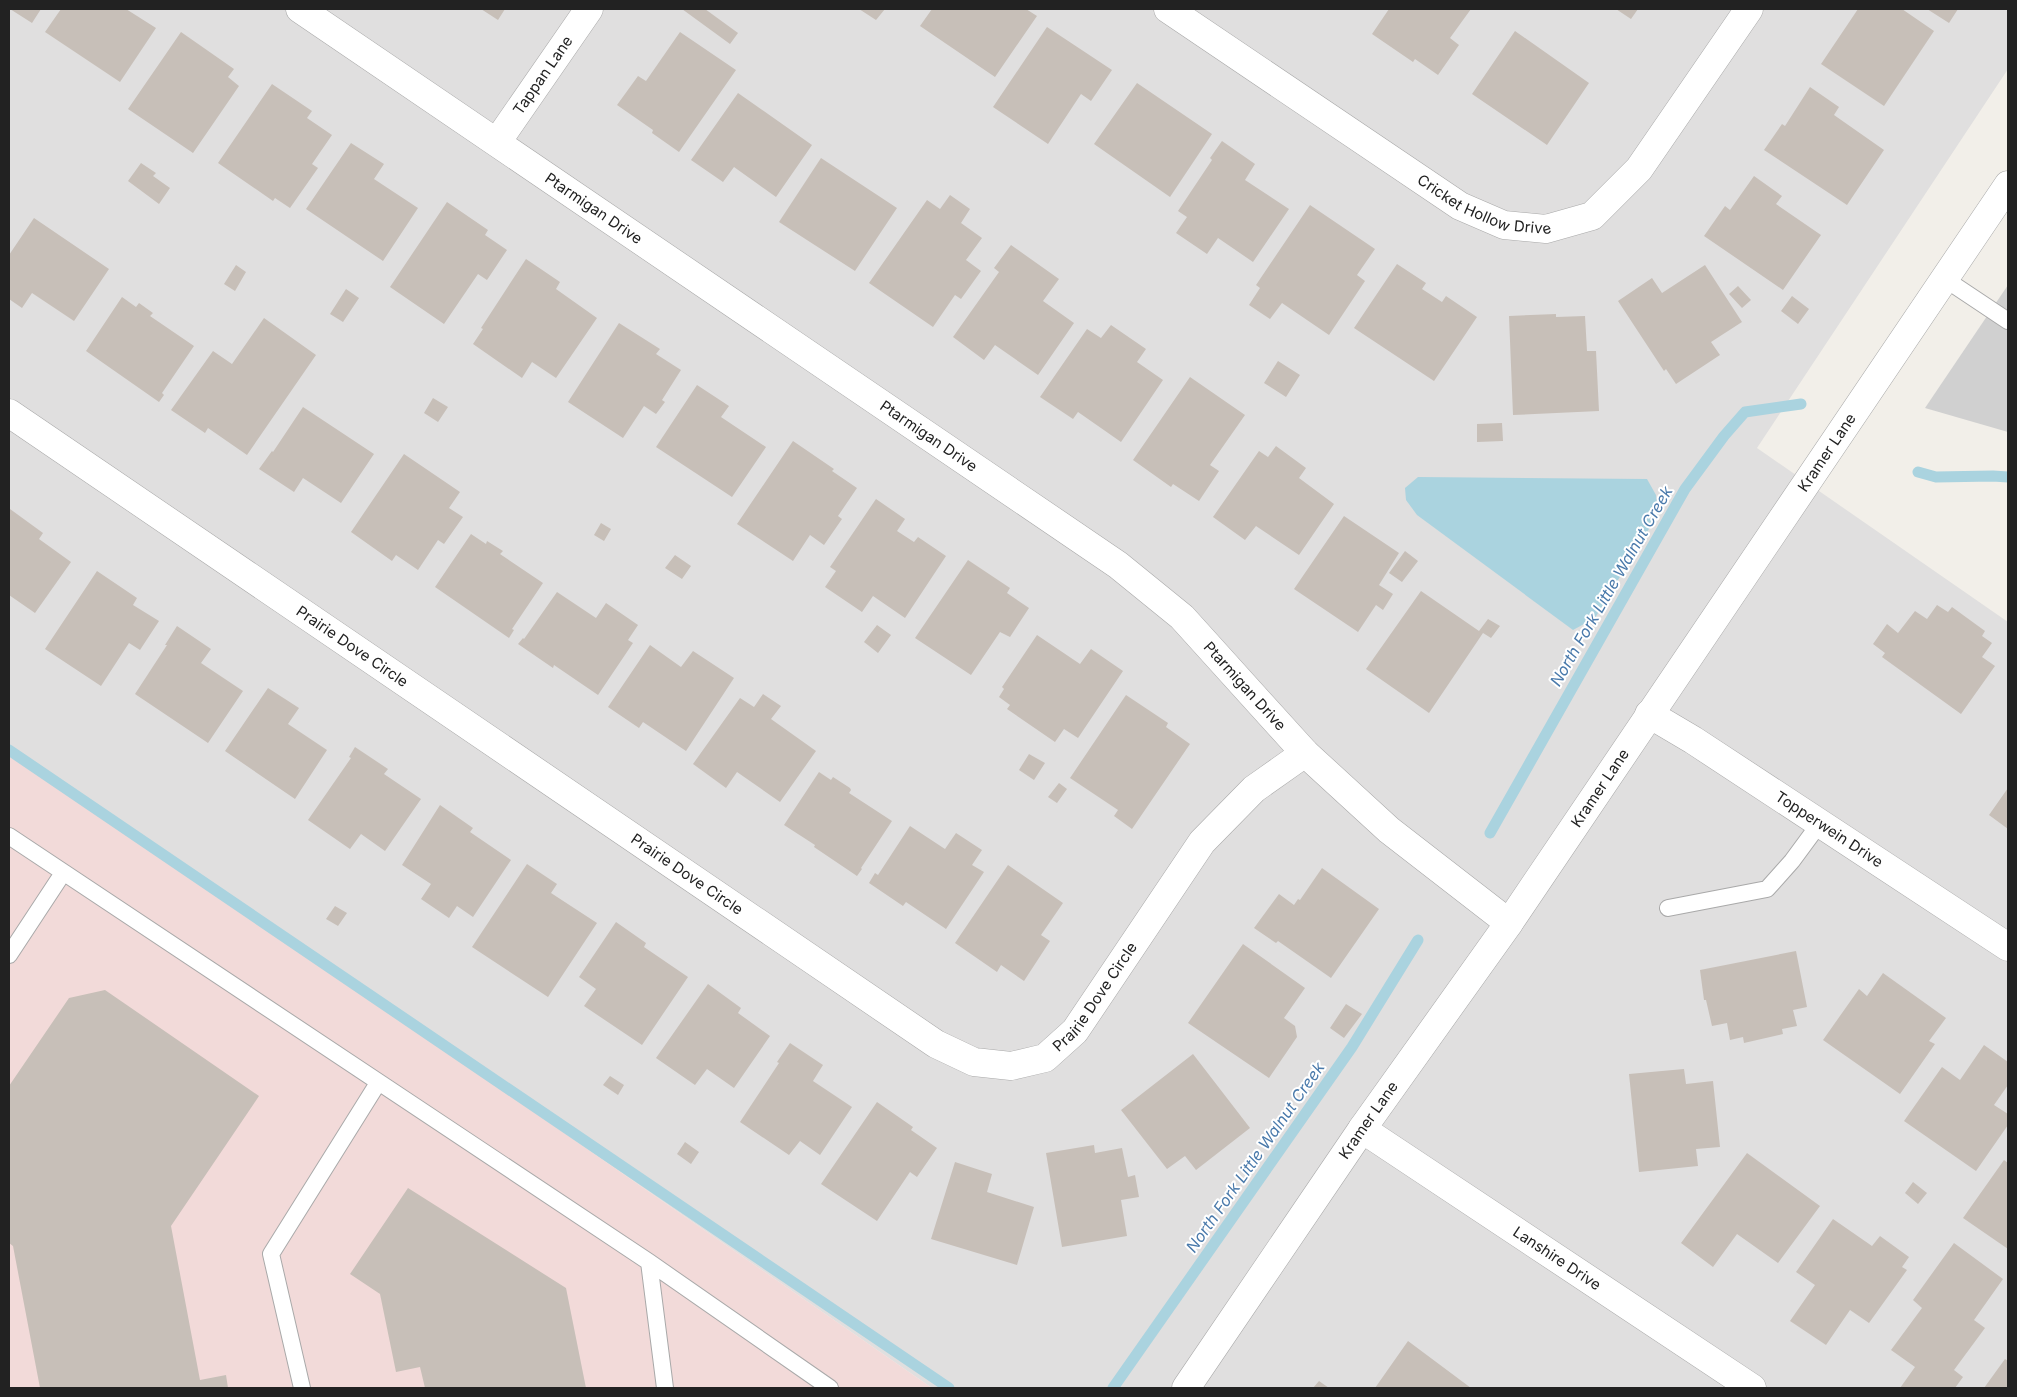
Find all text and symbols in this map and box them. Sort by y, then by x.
street label: Tappan Lane [509,32,577,118]
street label: Ptarmigan Drive [542,168,646,248]
street label: Cricket Hollow Drive [1414,170,1553,239]
street label: Ptarmigan Drive [876,396,981,476]
street label: Kramer Lane [1793,410,1860,495]
water label: North Fork Little Walnut Creek [1545,482,1677,690]
street label: Prairie Dove Circle [293,601,412,691]
street label: Ptarmigan Drive [1200,637,1290,735]
street label: Kramer Lane [1567,745,1633,831]
street label: Topperwein Drive [1772,787,1887,871]
street label: Prairie Dove Circle [627,829,747,919]
street label: Prairie Dove Circle [1048,938,1141,1056]
water label: North Fork Little Walnut Creek [1181,1058,1329,1256]
street label: Kramer Lane [1334,1078,1402,1162]
street label: Lanshire Drive [1510,1222,1605,1294]

